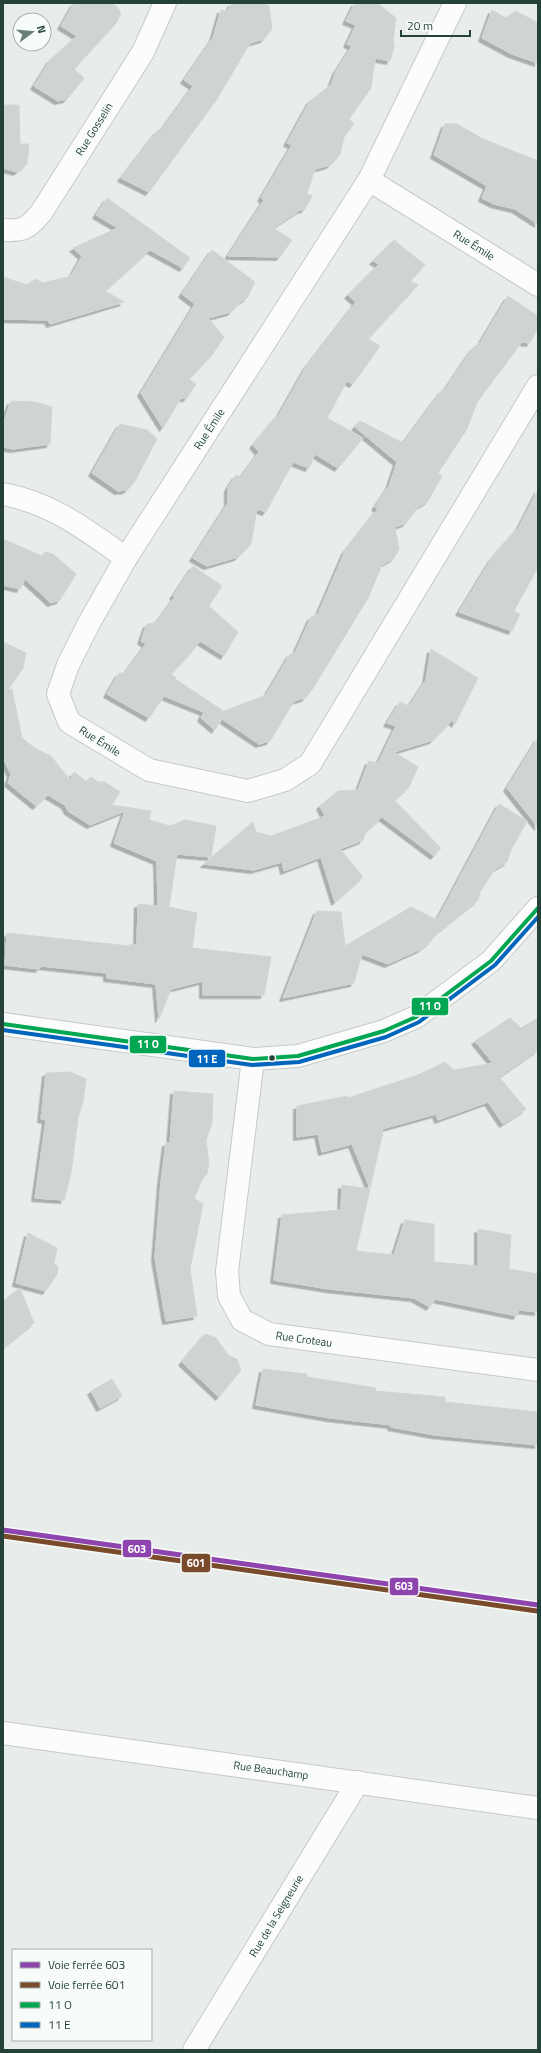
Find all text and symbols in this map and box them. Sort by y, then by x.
north arrow [12,12,52,52]
scale bar [401,12,470,38]
text: 20 m [407,16,433,35]
text: N [33,23,50,35]
street label: Rue Gosselin [71,99,117,159]
street label: Rue Émile [450,226,498,264]
street label: Rue Émile [190,405,229,453]
street label: Rue Émile [76,722,124,760]
line badge: 11 O [411,997,449,1016]
text: 11 O [419,998,441,1014]
line badge: 11 O [129,1035,167,1054]
text: 11 O [137,1036,159,1052]
line badge: 11 E [188,1049,226,1068]
text: 11 E [197,1051,217,1067]
unlabelled marker [267,1053,277,1063]
street label: Rue Croteau [275,1327,333,1351]
line badge: 603 [122,1539,152,1558]
text: 603 [128,1541,146,1557]
line badge: 601 [181,1553,211,1573]
text: 601 [187,1555,205,1571]
line badge: 603 [389,1577,419,1596]
text: 603 [395,1578,413,1594]
street label: Rue Beauchamp [233,1757,310,1783]
street label: Rue de la Seigneurie [245,1871,307,1960]
legend [12,1949,152,2041]
text: Voie ferrée 603 [48,1955,125,1974]
text: Voie ferrée 601 [48,1975,125,1994]
text: 11 O [48,1995,72,2014]
text: 11 E [48,2015,71,2034]

